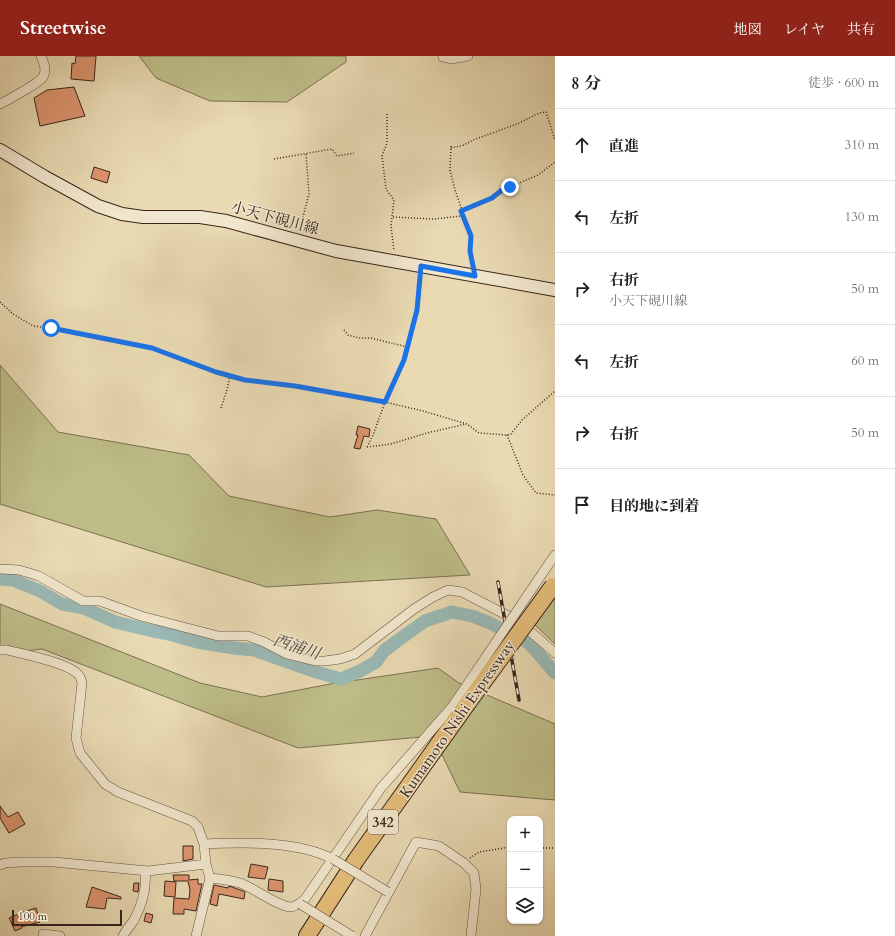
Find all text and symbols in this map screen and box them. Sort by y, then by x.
text: Streetwise [20,15,107,41]
text: 地図 [734,20,762,39]
text: レイヤ [784,20,825,39]
text: 共有 [847,20,875,39]
text: 8 分 [571,72,601,95]
text: 徒歩 · 600 m [808,74,879,92]
icon: ahead [571,134,593,156]
text: 直進 [609,136,639,156]
text: 310 m [845,136,879,154]
route end [501,178,519,196]
street label: 小天下硯川線 [229,197,321,239]
icon: left [571,206,593,228]
text: 左折 [609,208,639,228]
text: 130 m [845,208,879,226]
text: 右折 [609,270,639,290]
icon: right [571,278,593,300]
text: 50 m [851,280,879,298]
text: 小天下硯川線 [609,292,687,310]
route start [42,319,60,337]
icon: left [571,350,593,372]
text: 左折 [609,352,639,372]
text: 60 m [851,352,879,370]
icon: right [571,422,593,444]
text: 右折 [609,424,639,444]
text: 50 m [851,424,879,442]
icon: arrive [571,494,593,516]
text: 目的地に到着 [609,496,699,516]
water label: 西浦川 [270,629,325,665]
street label: Kumamoto Nishi Expressway [395,636,519,802]
road number: 342 [368,810,398,834]
map controls [507,816,543,924]
button: + [507,816,543,852]
button: − [507,852,543,888]
button: layers [507,888,543,924]
scale bar [12,908,122,927]
text: 100 m [18,909,47,924]

